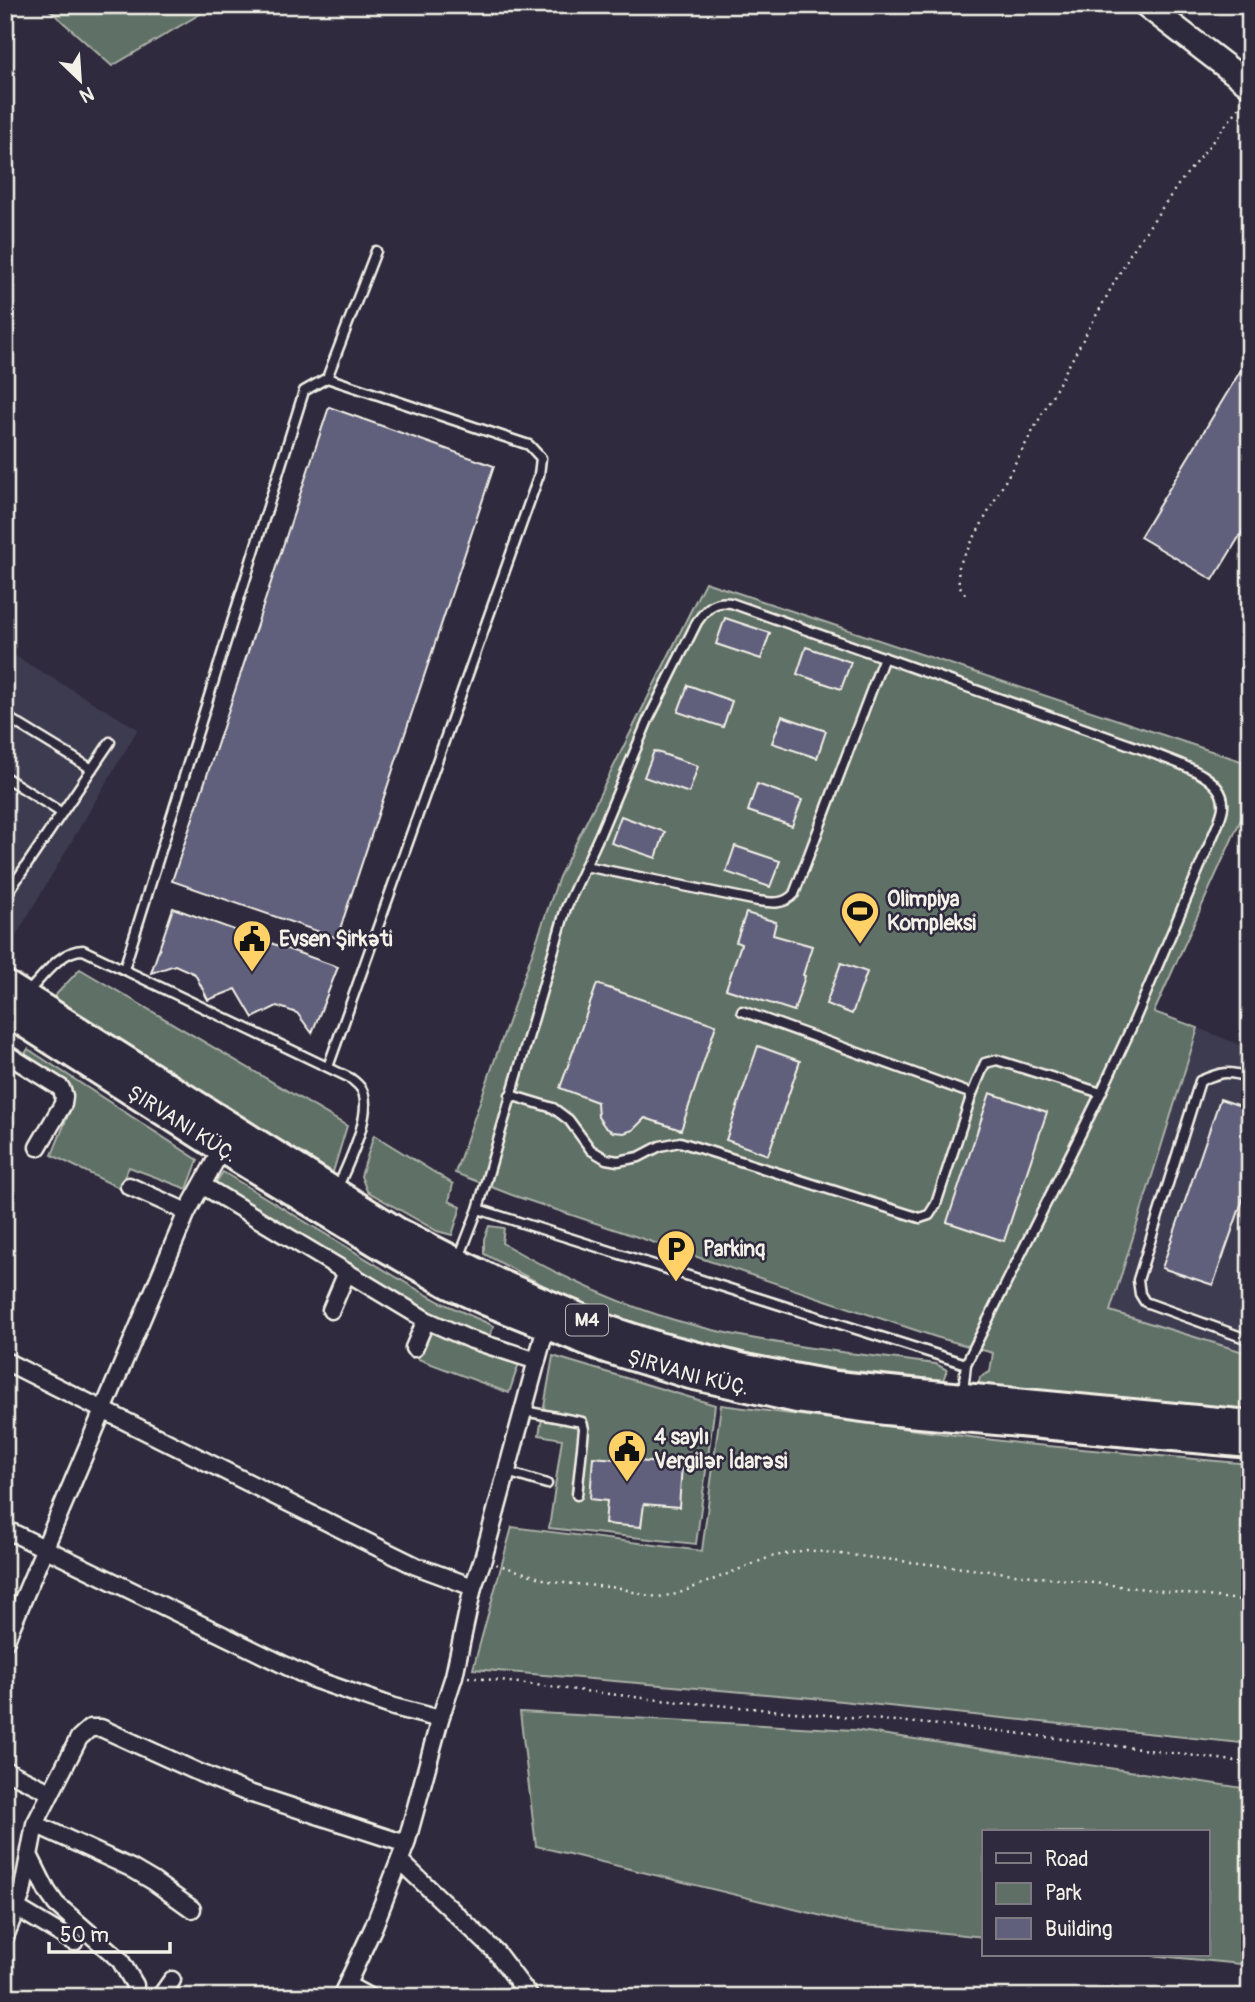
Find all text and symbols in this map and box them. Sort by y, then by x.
north arrow [46,46,116,116]
text: N [76,81,98,108]
place label: Olimpiya Kompleksi [887,886,976,937]
sports icon: Olimpiya Kompleksi [839,890,881,945]
public building icon: Evsen Şirkəti [231,918,273,973]
place label: Evsen Şirkəti [279,926,393,953]
street label: ŞIRVANI KÜÇ. [122,1079,242,1168]
parking icon: Parkinq [655,1228,697,1283]
place label: Parkinq [703,1236,765,1263]
road number: M4 [566,1304,608,1336]
street label: ŞIRVANI KÜÇ. [624,1343,752,1401]
place label: 4 saylı Vergilər İdarəsi [654,1424,788,1475]
public building icon: 4 saylı Vergilər İdarəsi [606,1428,648,1483]
legend [982,1830,1210,1956]
text: Road [1045,1846,1089,1873]
text: Park [1045,1880,1082,1907]
scale bar [49,1911,170,1955]
text: Building [1045,1916,1112,1943]
text: 50 m [60,1922,109,1949]

